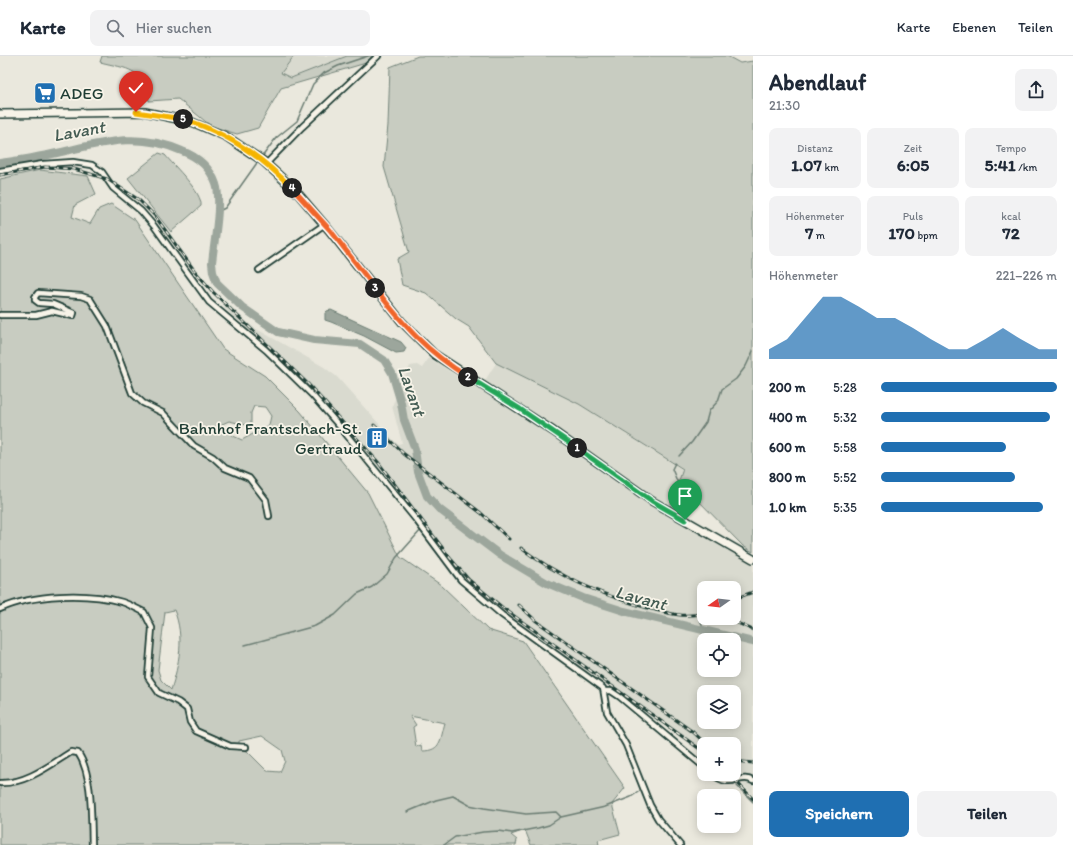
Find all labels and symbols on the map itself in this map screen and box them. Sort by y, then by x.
pin [119,71,153,112]
supermarket icon: ADEG [32,80,58,106]
place label: ADEG [60,83,103,103]
pin: 5 [173,109,193,129]
water label: Lavant [52,115,109,146]
pin: 4 [282,178,302,198]
pin: 3 [365,278,385,298]
water label: Lavant [393,363,432,421]
pin: 2 [458,367,478,387]
place label: Bahnhof Frantschach-St. Gertraud [179,418,363,458]
building icon: Bahnhof Frantschach-St. Gertraud [364,425,390,451]
pin: 1 [567,438,587,458]
pin [668,479,702,520]
water label: Lavant [613,581,671,616]
north arrow [697,581,741,625]

